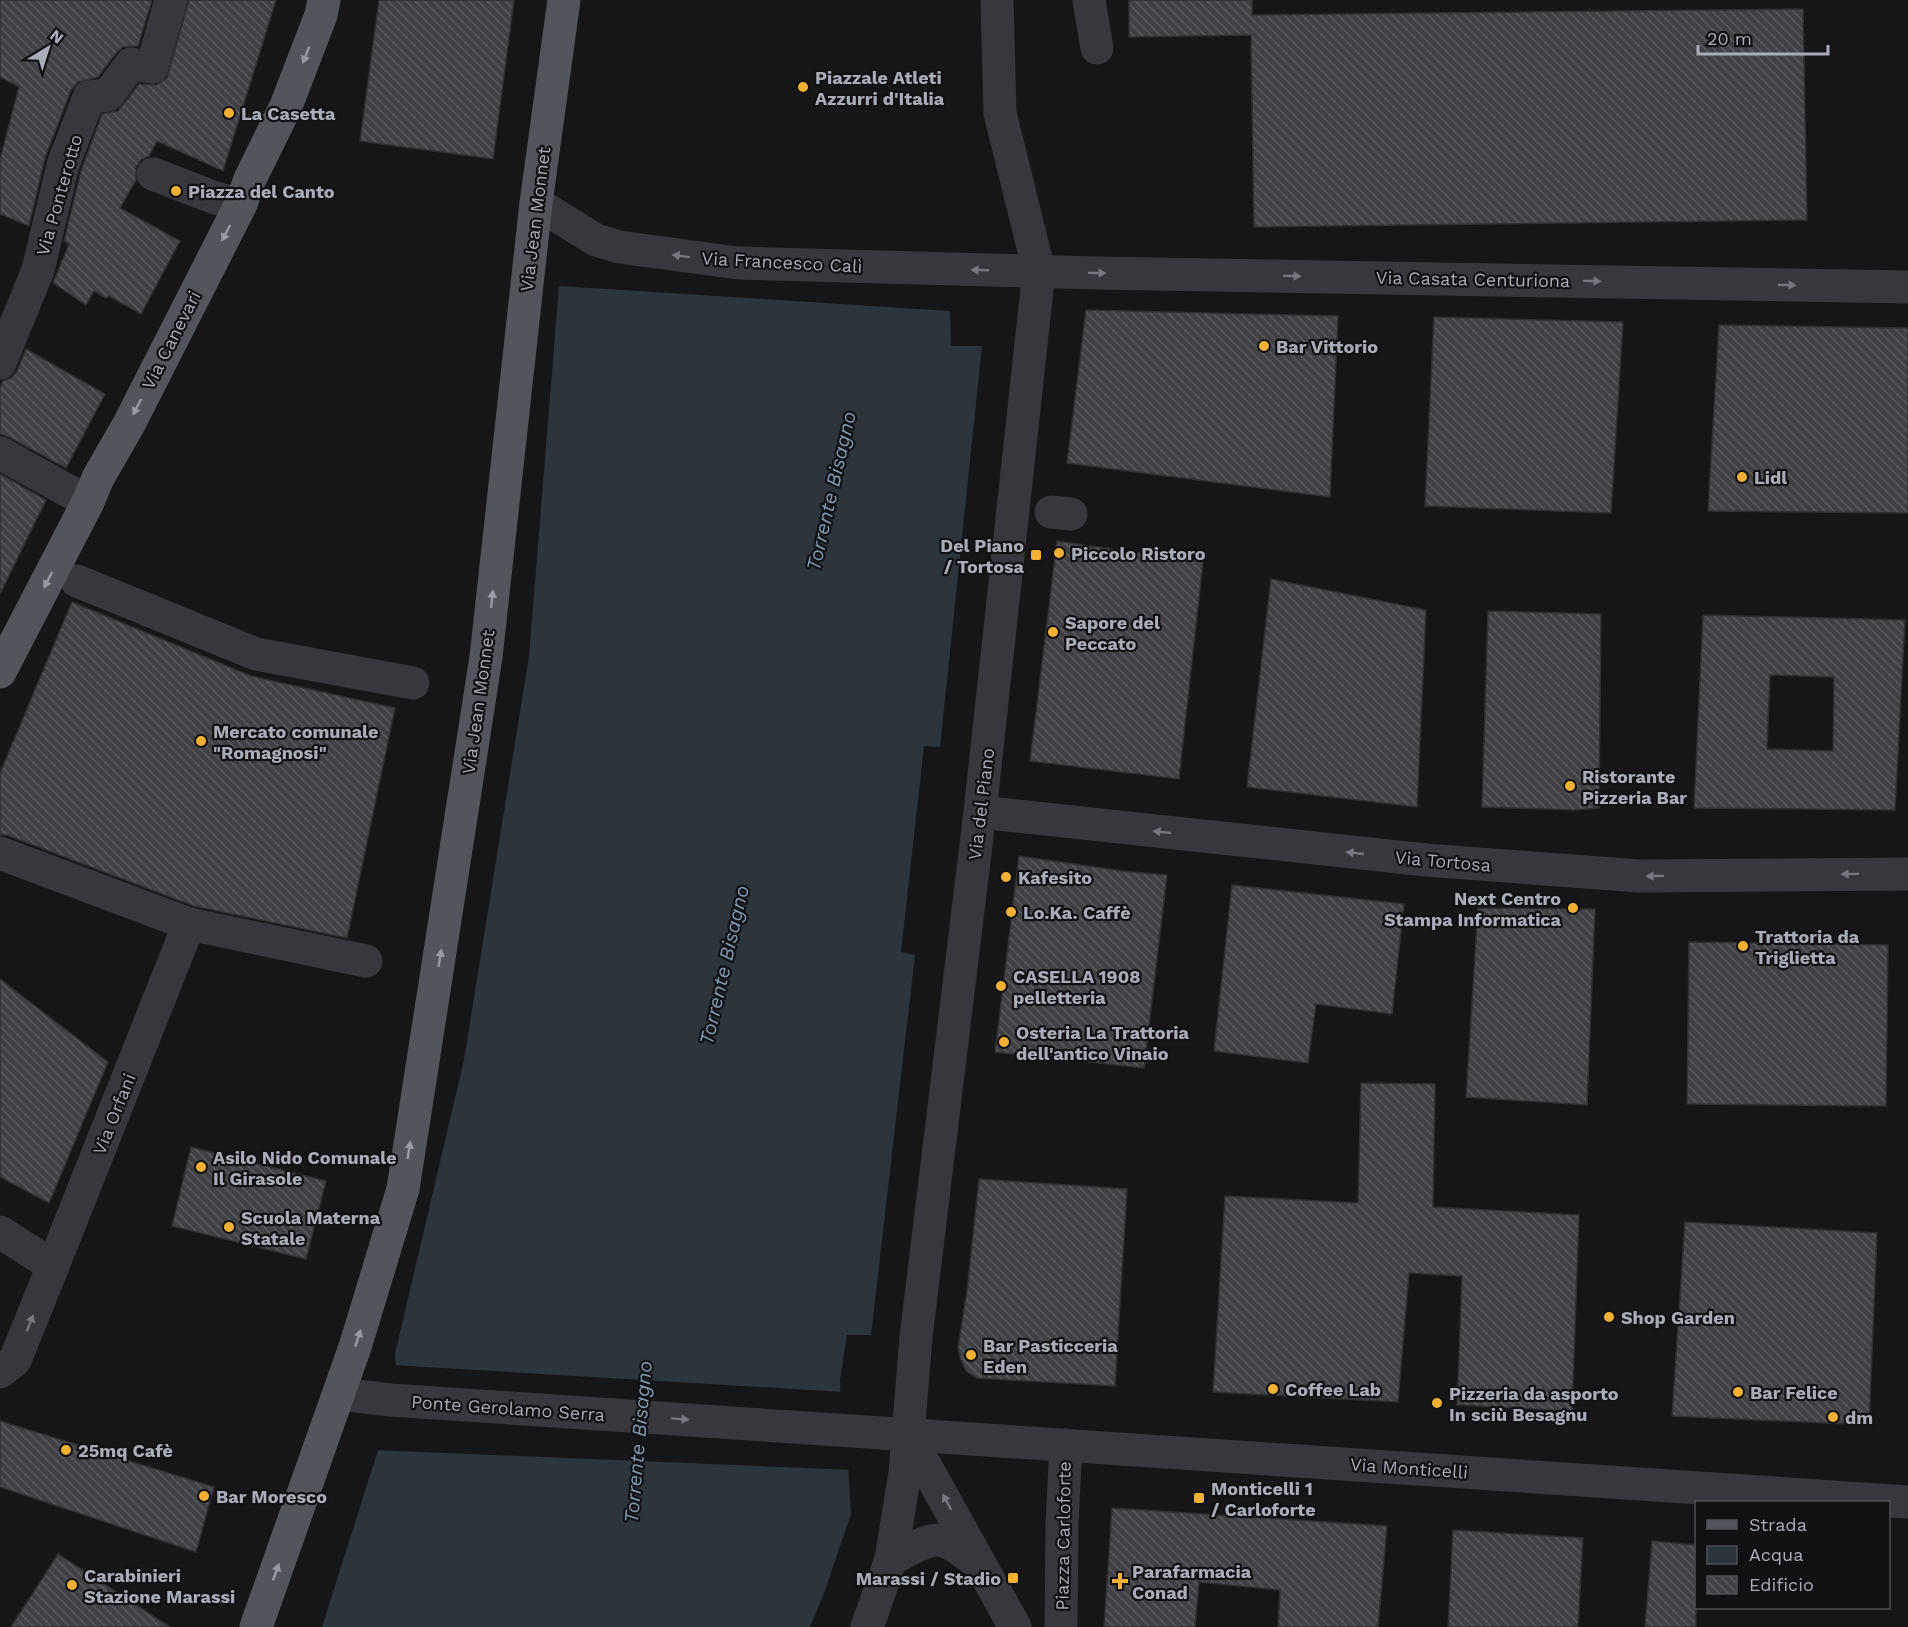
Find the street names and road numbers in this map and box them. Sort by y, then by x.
street label: Via Ponterotto [32,132,86,258]
street label: Via Jean Monnet [516,145,554,293]
street label: Via Francesco Calì [701,247,863,277]
street label: Via Casata Centuriona [1376,267,1570,291]
street label: Via Canevari [137,287,205,393]
street label: Via Jean Monnet [457,628,499,776]
street label: Via del Piano [964,747,998,861]
street label: Via Tortosa [1394,846,1492,876]
street label: Via Orfani [88,1070,140,1158]
street label: Ponte Gerolamo Serra [410,1391,606,1425]
street label: Via Monticelli [1349,1453,1469,1483]
street label: Piazza Carloforte [1051,1461,1075,1611]

